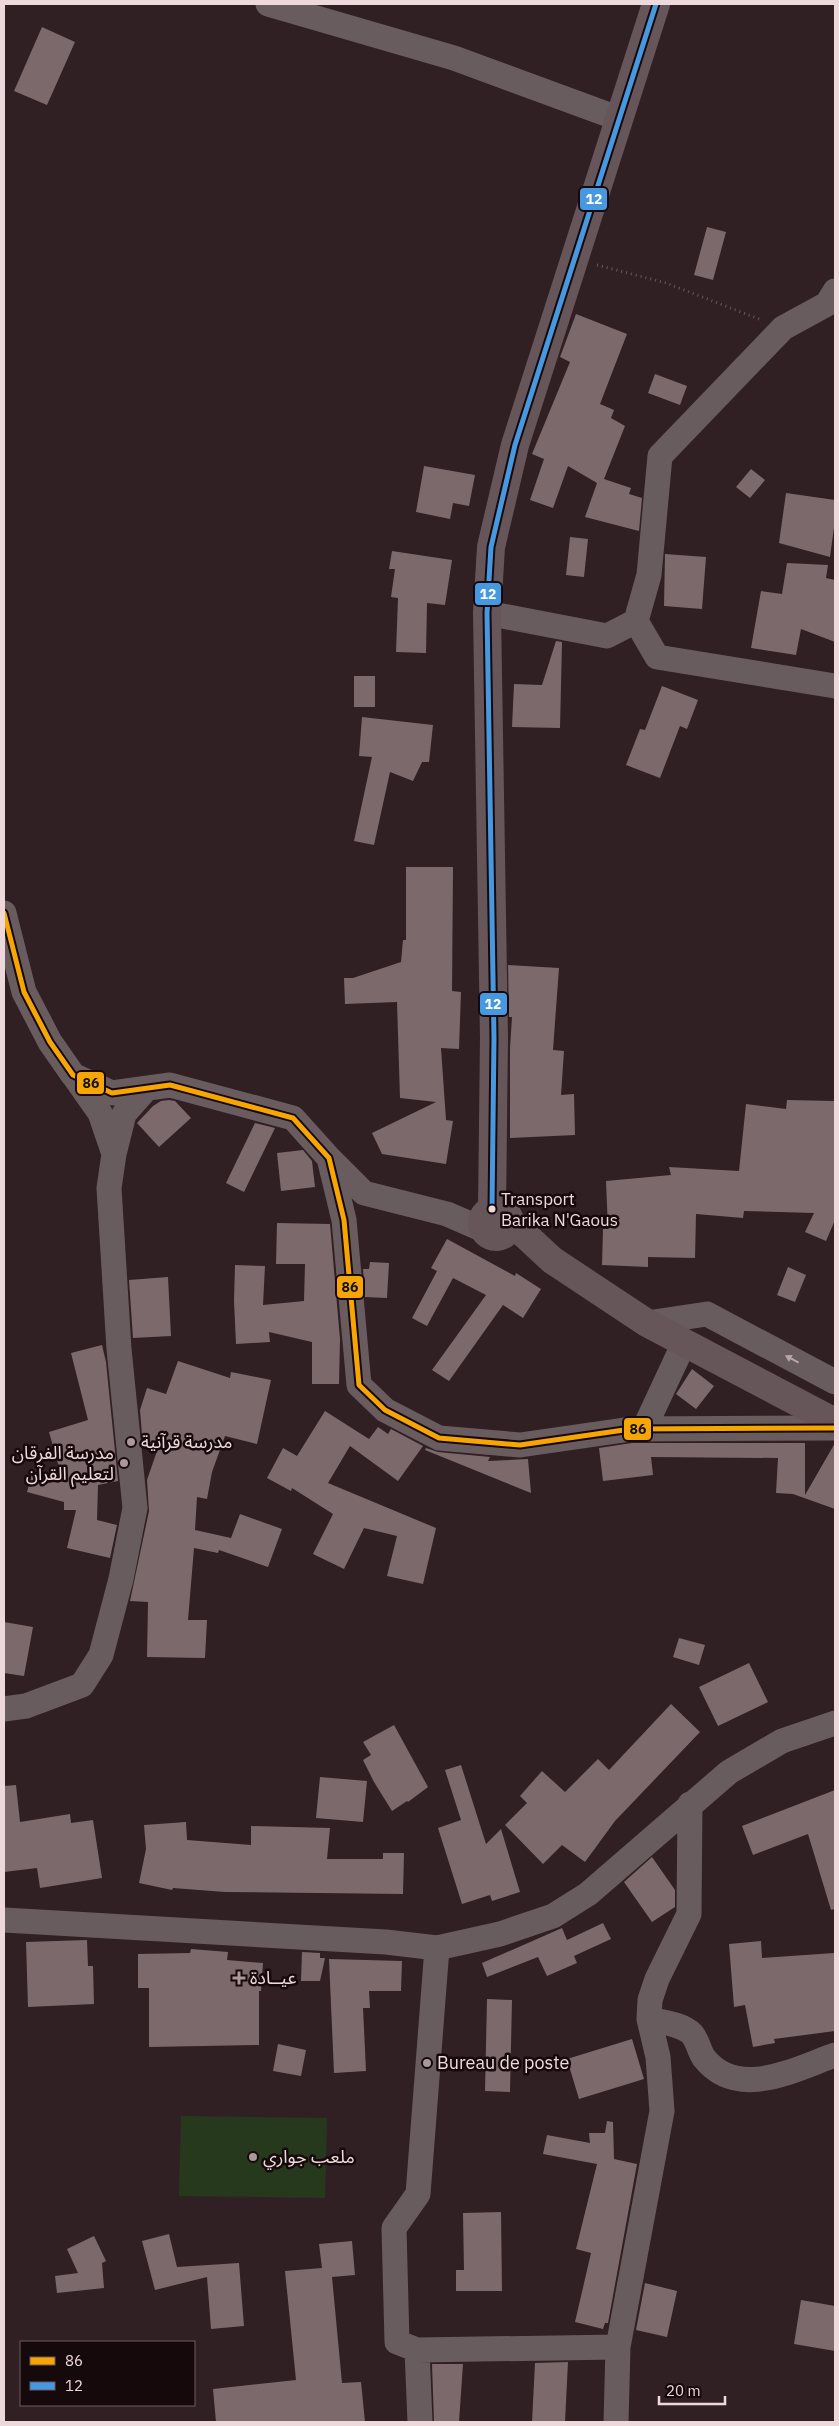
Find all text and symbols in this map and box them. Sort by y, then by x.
line badge: 12 [579,187,608,211]
text: 12 [586,190,602,208]
line badge: 12 [474,582,502,606]
text: 12 [480,585,496,603]
line badge: 12 [479,992,508,1016]
text: 12 [485,995,501,1013]
line badge: 86 [76,1071,105,1095]
text: 86 [83,1074,99,1092]
place label: Transport Barika N'Gaous [501,1188,618,1231]
marker: Transport Barika N'Gaous [487,1204,497,1214]
line badge: 86 [336,1275,364,1299]
text: 86 [342,1278,358,1296]
one-way arrow [785,1355,799,1363]
line badge: 86 [623,1417,652,1441]
text: 86 [630,1420,646,1438]
place label: مدرسة قرآنية [141,1430,232,1453]
marker: مدرسة قرآنية [125,1436,137,1448]
place label: مدرسة الفرقان لتعليم القرآن [12,1441,114,1487]
marker: مدرسة الفرقان لتعليم القرآن [118,1457,130,1469]
place label: عيــادة [250,1966,297,1989]
marker: عيــادة [232,1971,246,1985]
place label: Bureau de poste [437,2051,569,2074]
marker: Bureau de poste [421,2057,433,2069]
place label: ملعب جواري [263,2145,355,2170]
marker: ملعب جواري [247,2151,259,2163]
legend [20,2341,195,2406]
text: 86 [65,2351,83,2370]
scale bar [659,2374,725,2406]
text: 12 [65,2376,83,2395]
text: 20 m [666,2381,701,2400]

